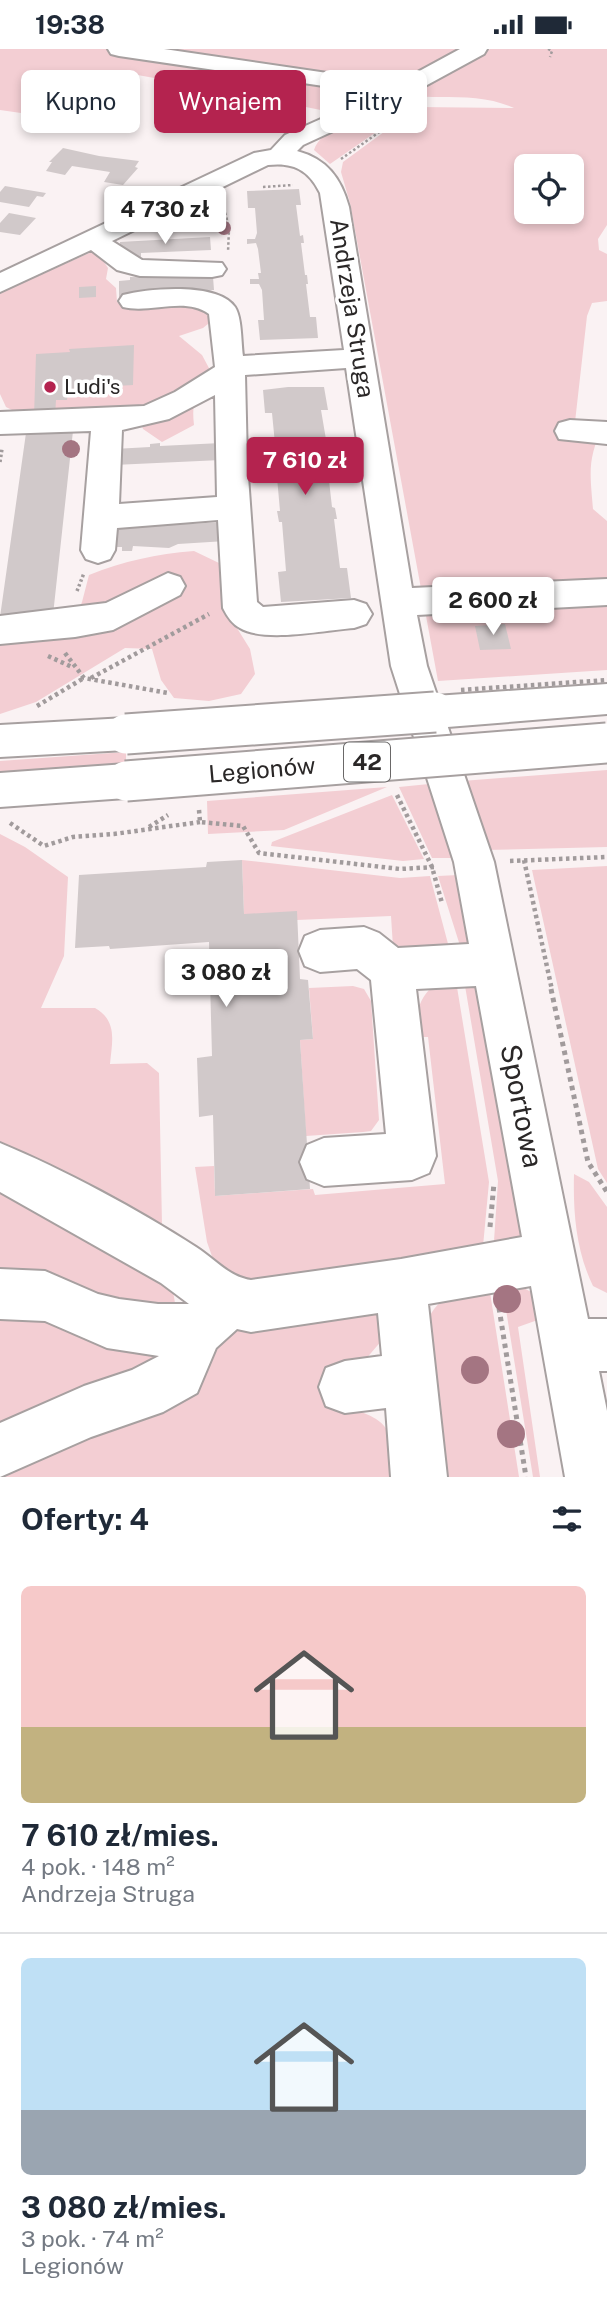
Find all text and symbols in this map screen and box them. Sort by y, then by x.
text: 19:38 [35,9,105,40]
chip: Kupno [21,70,140,133]
chip: Wynajem [154,70,306,133]
chip: Filtry [320,70,427,133]
map controls [514,154,584,224]
button: locate [514,154,584,224]
pin: 4 730 zł [93,187,237,246]
text: 4 730 zł [120,195,210,222]
street label: Andrzeja Struga [325,216,381,400]
place label: Ludi's [64,374,120,399]
marker: Ludi's [42,379,58,395]
pin: 7 610 zł [233,437,377,497]
text: 7 610 zł [263,446,347,473]
pin: 2 600 zł [421,577,565,637]
text: 2 600 zł [448,586,538,613]
road number: 42 [344,743,390,782]
street label: Legionów [207,750,317,788]
pin: 3 080 zł [154,949,298,1009]
text: 3 080 zł [181,958,271,985]
street label: Sportowa [494,1041,551,1170]
icon: filters [548,1500,586,1538]
text: Oferty: 4 [21,1501,149,1537]
icon: home [241,1632,367,1758]
text: 7 610 zł/mies. [21,1817,219,1853]
text: 4 pok. · 148 m² [21,1853,175,1880]
text: Andrzeja Struga [21,1880,195,1907]
icon: home [241,2004,367,2130]
text: 3 080 zł/mies. [21,2189,227,2225]
text: 3 pok. · 74 m² [21,2225,164,2252]
text: Legionów [21,2252,124,2279]

